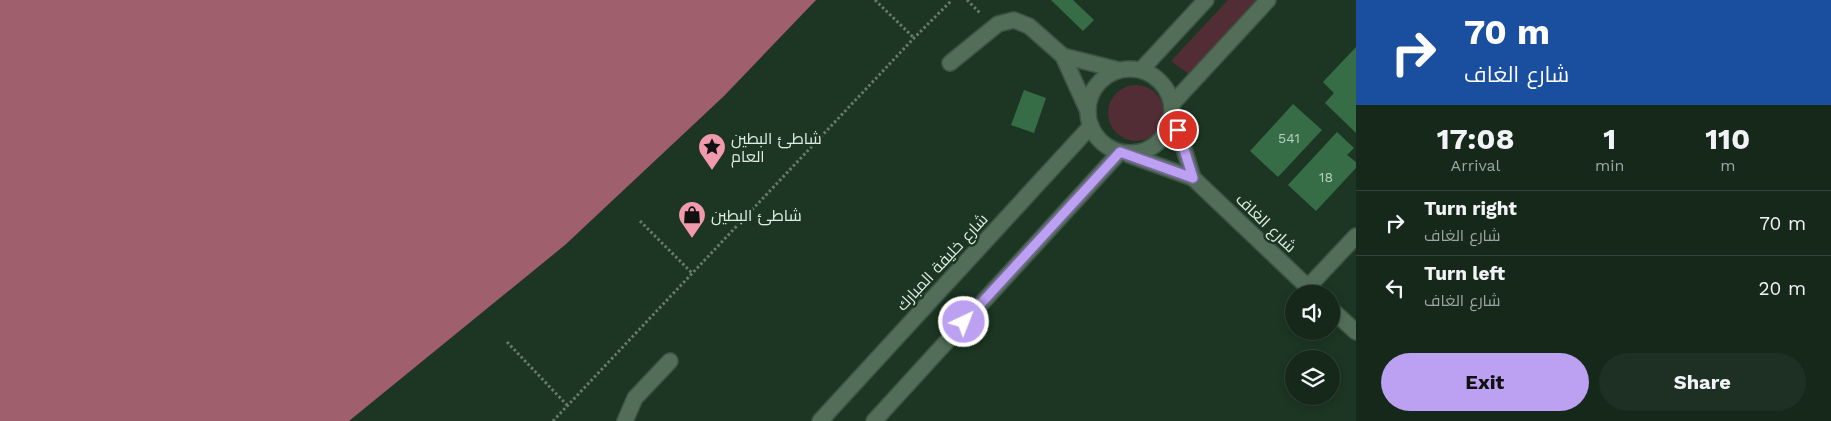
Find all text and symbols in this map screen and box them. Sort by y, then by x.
text: 70 m [1464,11,1550,53]
icon: right [1381,20,1446,85]
text: شارع الغاف [1464,62,1569,87]
pin [1157,109,1199,151]
icon: arrive [1164,116,1192,144]
text: 17:08 [1437,121,1514,156]
text: 1 [1603,121,1616,156]
text: 110 [1705,121,1750,156]
place label: شاطئ البطين العام [731,129,822,168]
house number: 541 [1278,130,1300,146]
place icon: شاطئ البطين العام [697,132,727,171]
text: Arrival [1451,156,1501,175]
text: min [1595,156,1625,175]
text: m [1720,156,1735,175]
house number: 18 [1319,169,1333,185]
street label: شارع الغاف [1230,190,1300,258]
text: Turn right [1424,197,1517,220]
shop icon: شاطئ البطين [677,200,707,239]
place label: شاطئ البطين [711,206,802,226]
icon: right [1381,209,1409,237]
street label: شارع خليفة المبارك [892,210,993,316]
text: 70 m [1759,212,1806,235]
text: شارع الغاف [1424,226,1501,245]
text: Turn left [1424,262,1505,285]
icon: left [1381,274,1409,302]
text: 20 m [1759,277,1806,300]
map controls [1285,285,1340,405]
button: sound [1285,285,1340,340]
text: شارع الغاف [1424,291,1501,310]
position arrow [937,295,989,347]
button: layers [1285,350,1340,405]
button: Exit [1381,353,1589,411]
button: Share [1599,353,1806,411]

